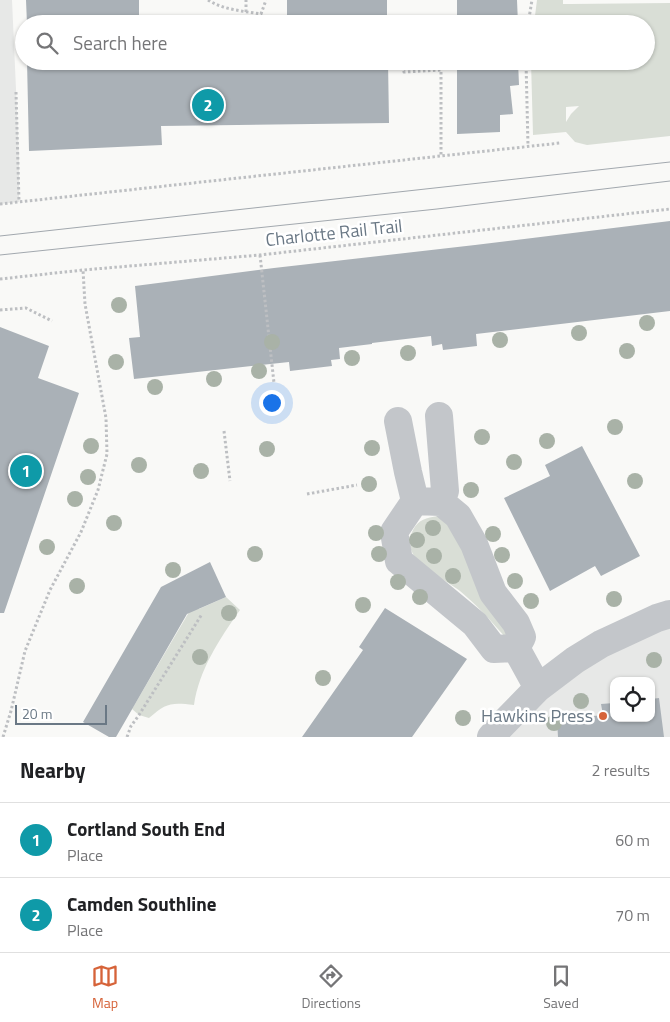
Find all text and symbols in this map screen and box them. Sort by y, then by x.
search box [15,15,655,70]
text: Search here [73,28,167,57]
icon: search [33,29,61,57]
pin: 2 [192,86,224,124]
street label: Charlotte Rail Trail [264,212,404,253]
your location [259,390,285,416]
pin: 1 [10,452,42,490]
map controls [610,677,655,722]
button: locate [610,677,655,722]
scale bar [15,702,108,725]
place label: Hawkins Press [481,702,593,729]
text: 20 m [22,703,52,724]
marker: Hawkins Press [597,710,609,722]
text: Nearby [20,754,85,786]
text: 2 results [591,758,650,782]
text: Cortland South End [67,814,225,843]
text: 1 [32,828,40,852]
text: 60 m [615,828,650,852]
text: Place [67,843,103,867]
text: Camden Southline [67,889,216,918]
text: 2 [32,903,40,927]
text: 70 m [615,903,650,927]
text: Place [67,918,103,942]
tab: Map [91,962,119,1013]
tab: Directions [301,962,361,1013]
tab: Saved [543,962,579,1013]

